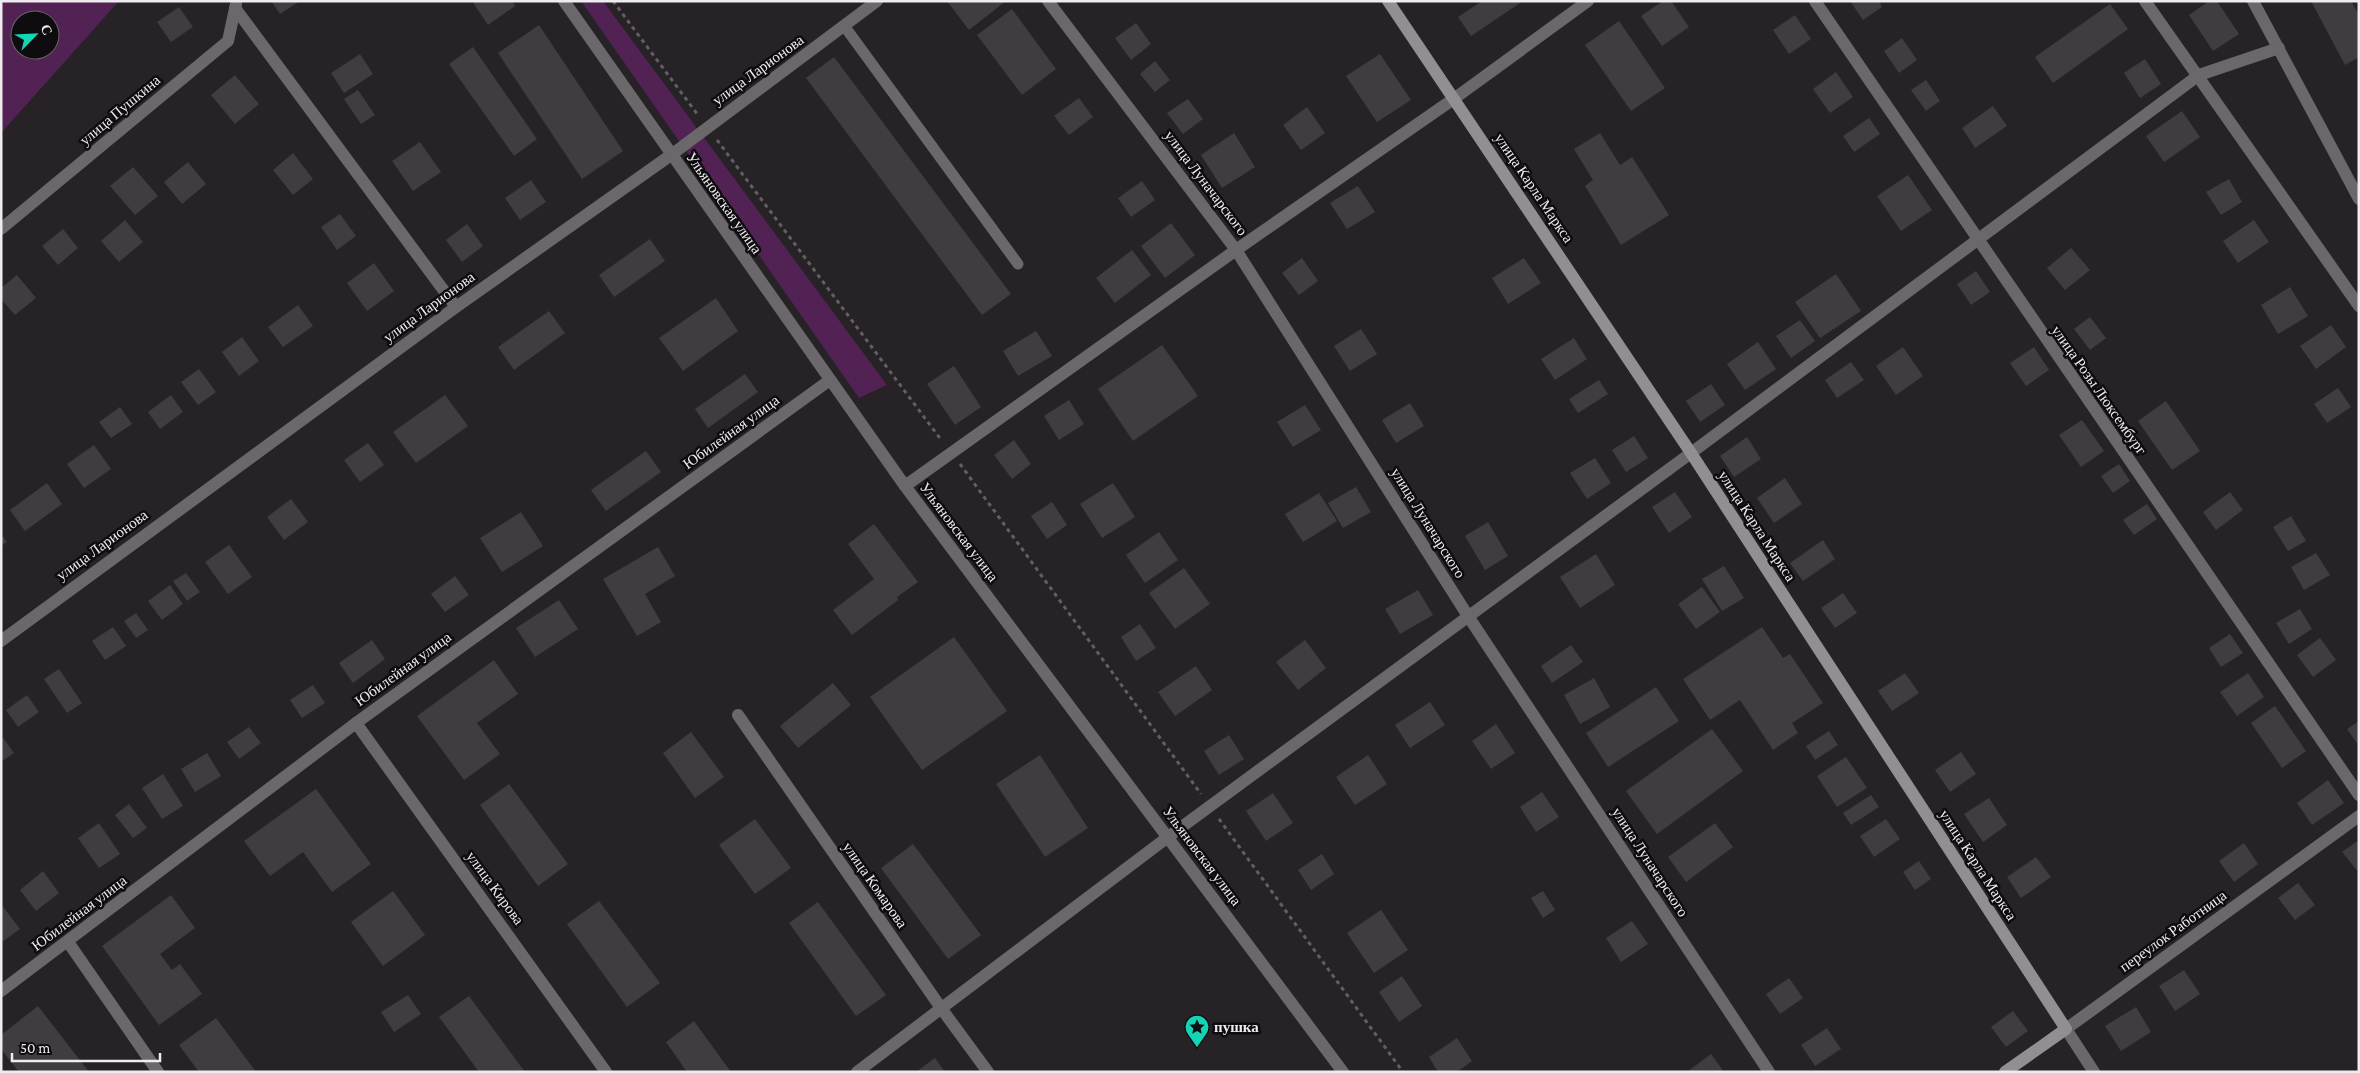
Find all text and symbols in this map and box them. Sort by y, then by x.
north arrow [10,10,60,60]
text: С [38,22,56,38]
street label: улица Ларионова [709,31,807,108]
street label: улица Пушкина [77,72,164,148]
street label: улица Луначарского [1161,128,1251,238]
street label: улица Карла Маркса [1491,130,1577,246]
street label: Ульяновская улица [683,149,765,257]
street label: улица Ларионова [380,268,478,345]
street label: улица Розы Люксембург [2048,322,2150,458]
street label: Юбилейная улица [680,392,782,472]
street label: улица Луначарского [1388,465,1468,581]
street label: улица Карла Маркса [1715,468,1799,585]
street label: Ульяновская улица [917,479,1002,585]
street label: улица Ларионова [53,506,151,583]
street label: Юбилейная улица [352,629,454,709]
street label: Ульяновская улица [1160,803,1245,909]
street label: улица Луначарского [1609,804,1691,920]
street label: улица Карла Маркса [1936,807,2020,924]
street label: улица Комарова [840,839,911,931]
street label: улица Кирова [463,848,527,928]
street label: Юбилейная улица [28,872,130,954]
street label: переулок Работница [2117,887,2230,975]
place icon: пушка [1184,1014,1210,1048]
place label: пушка [1214,1019,1259,1035]
scale bar [12,1030,160,1062]
text: 50 m [20,1040,50,1056]

